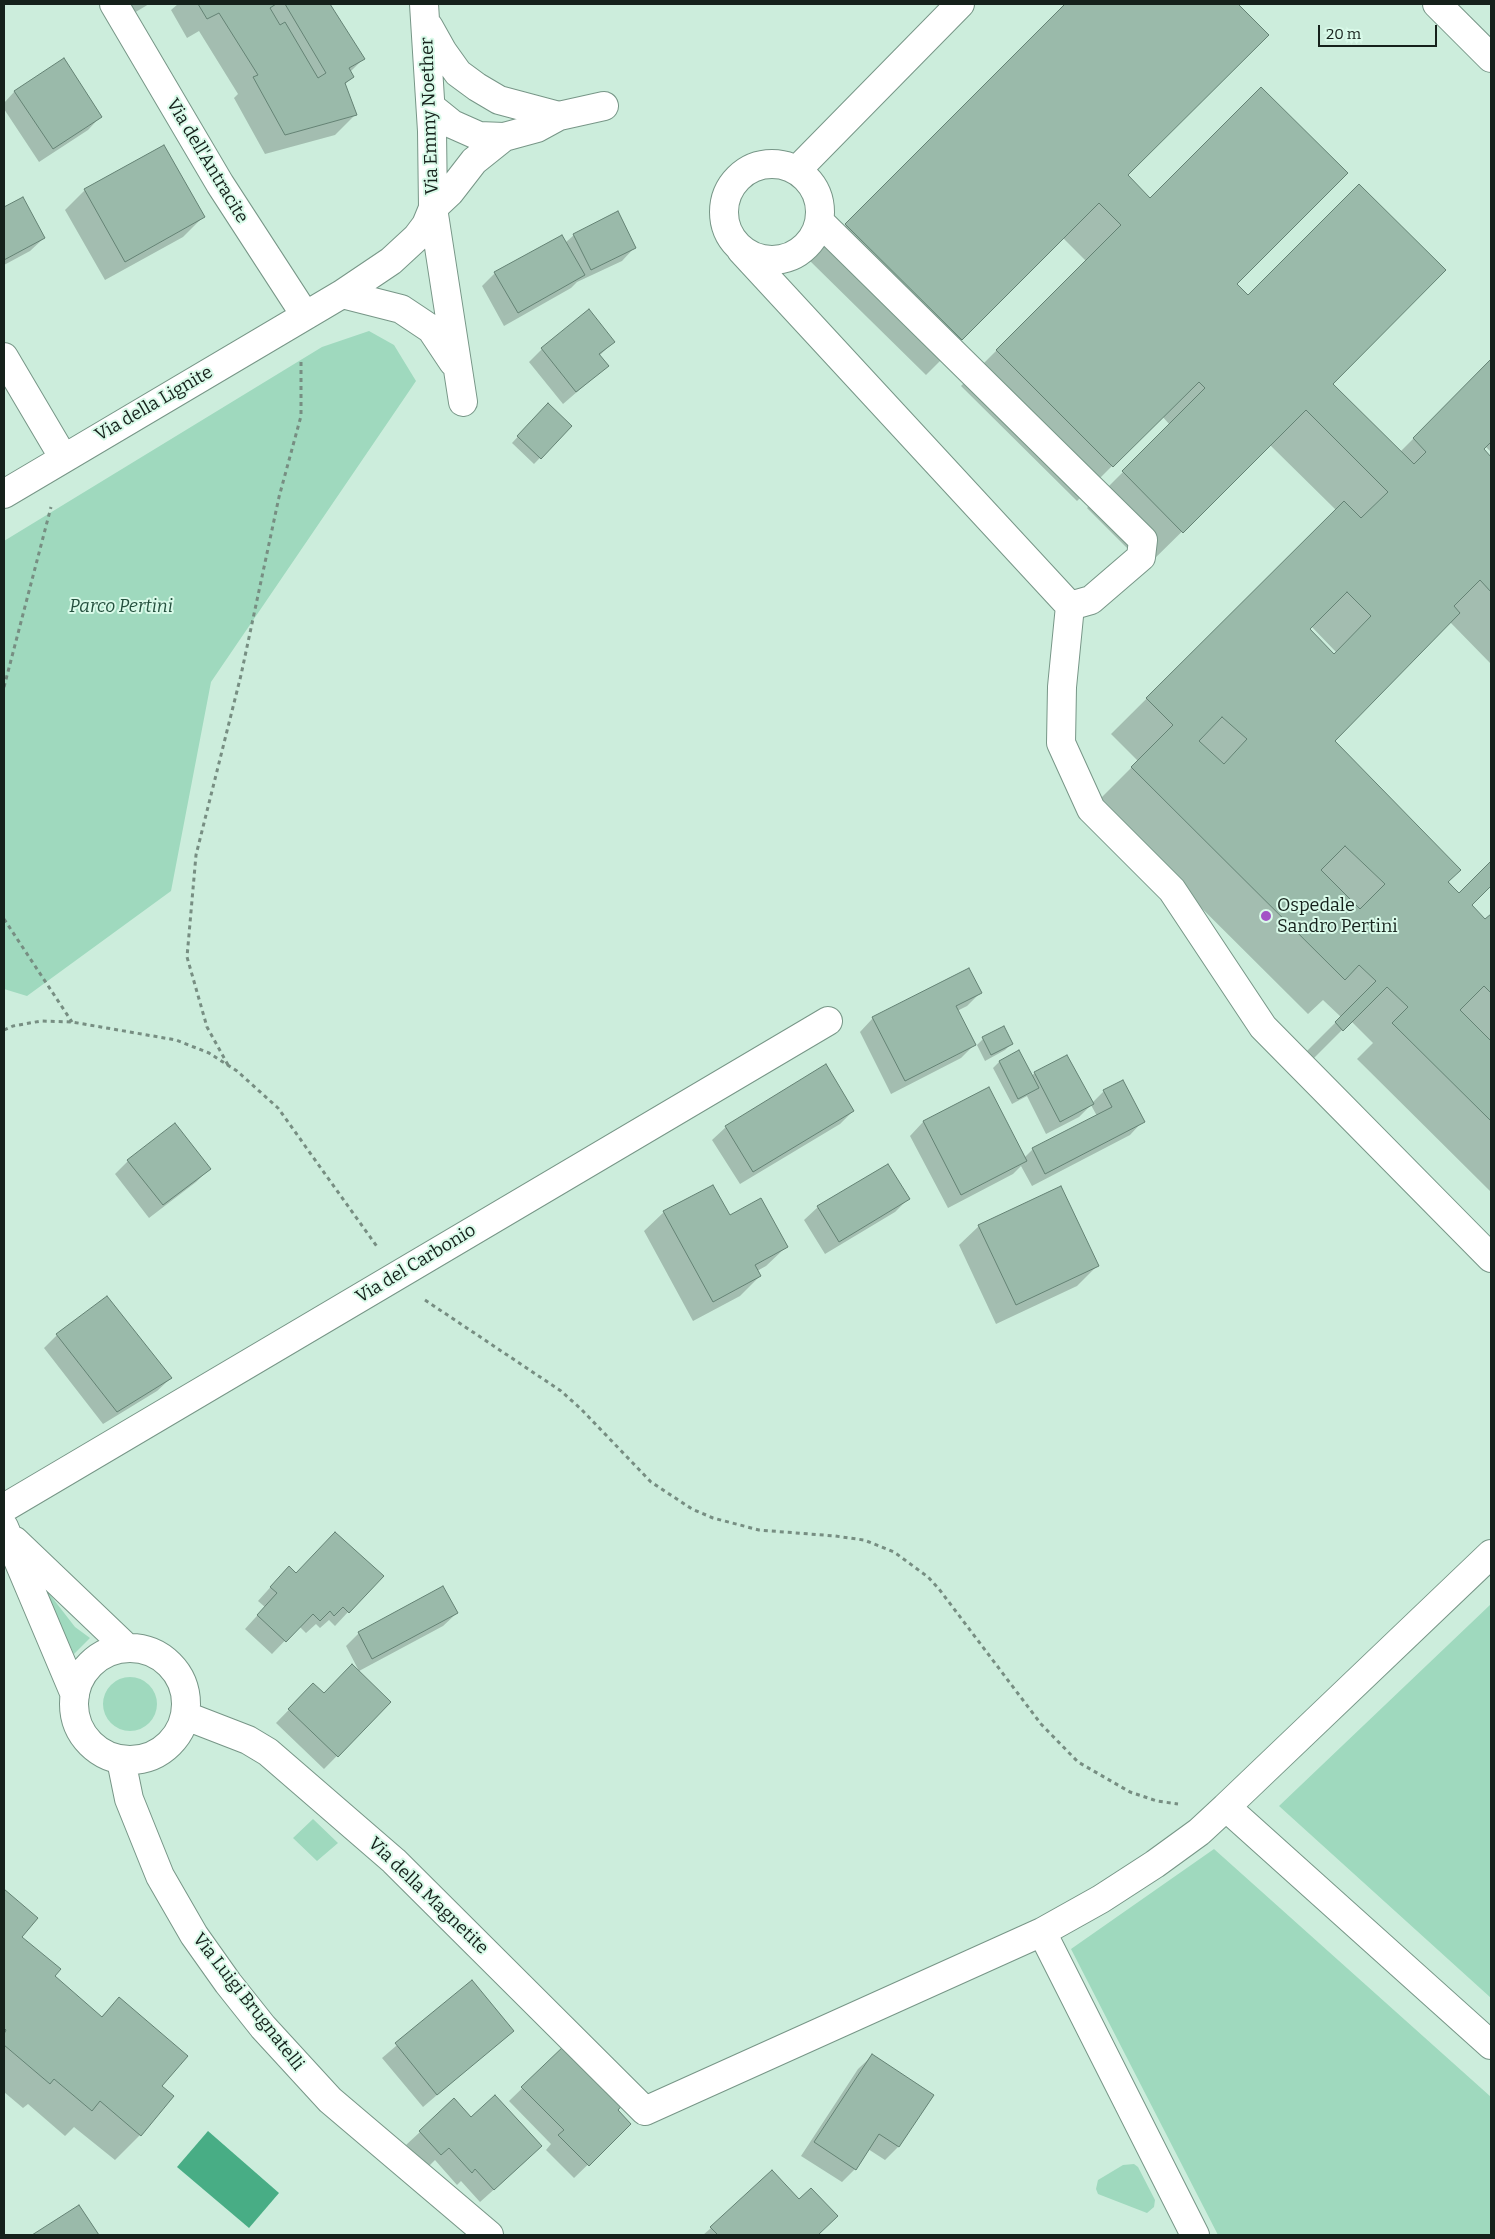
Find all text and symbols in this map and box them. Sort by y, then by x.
scale bar [1320,15,1439,47]
text: 20 m [1326,25,1361,43]
street label: Via Emmy Noether [416,37,444,195]
street label: Via dell'Antracite [161,95,253,227]
street label: Via della Lignite [91,362,217,446]
park label: Parco Pertini [69,596,173,618]
place label: Ospedale Sandro Pertini [1277,895,1398,938]
marker: Ospedale Sandro Pertini [1259,909,1273,923]
street label: Via del Carbonio [352,1220,480,1308]
street label: Via della Magnetite [363,1833,493,1959]
street label: Via Luigi Brugnatelli [188,1929,308,2075]

